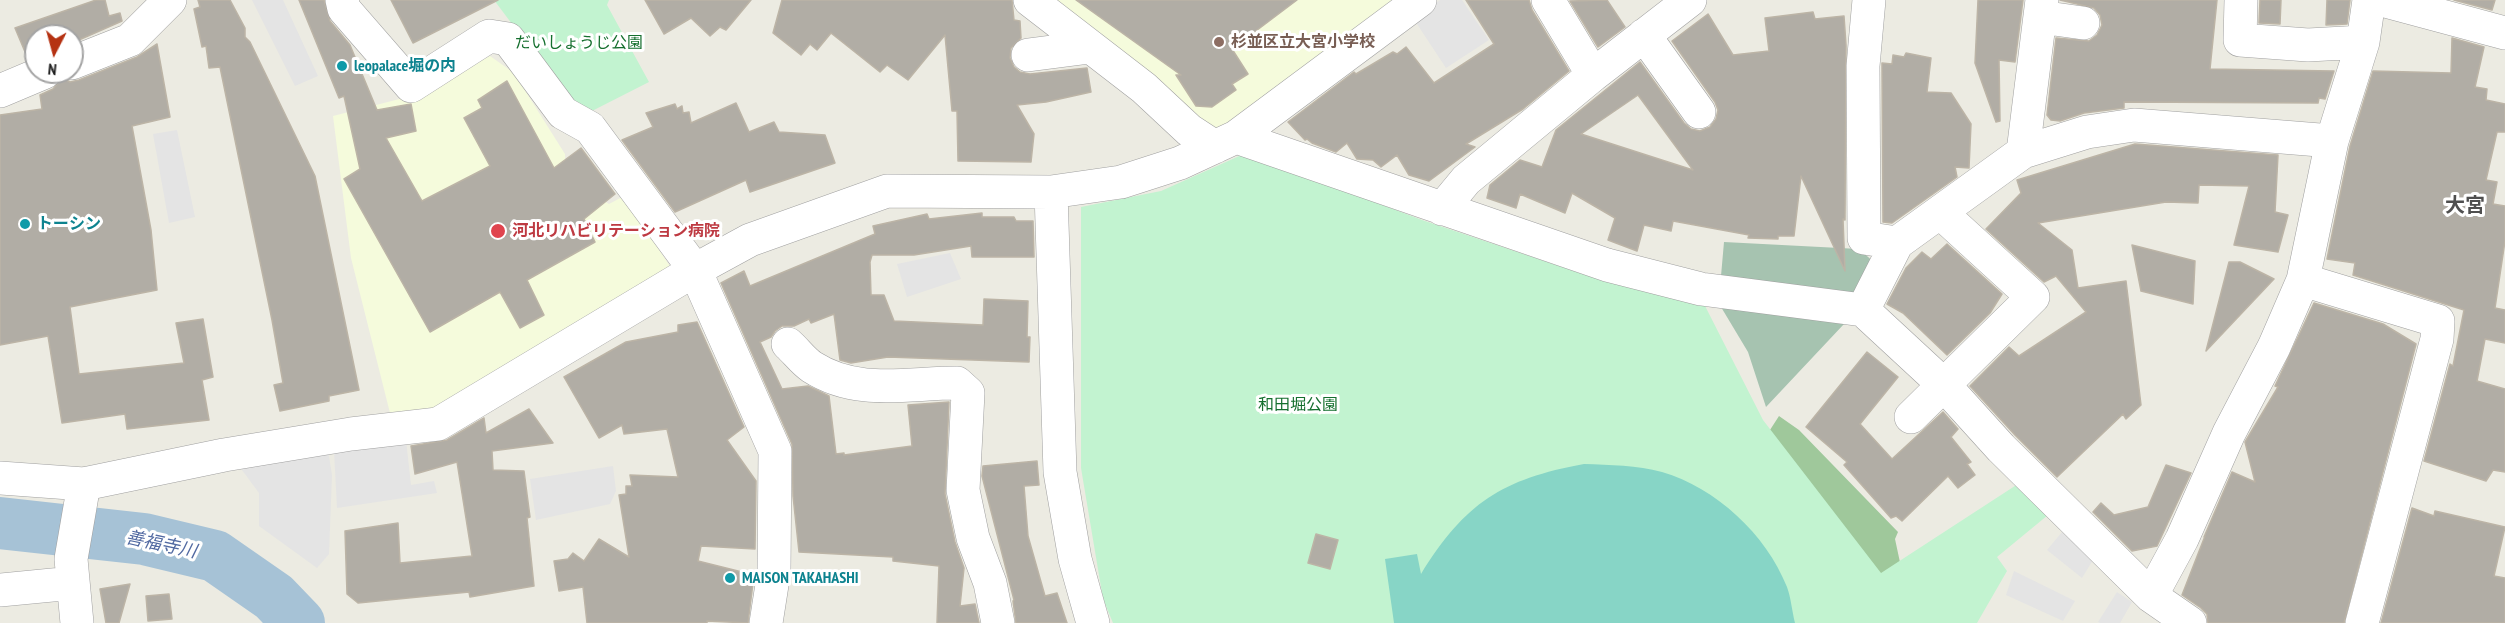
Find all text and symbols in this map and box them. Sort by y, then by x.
north arrow [24,24,84,84]
place label: 杉並区立大宮小学校 [1231,32,1375,52]
park label: だいしょうじ公園 [515,33,643,53]
marker: 杉並区立大宮小学校 [1212,35,1226,49]
place label: leopalace堀の内 [354,56,456,76]
marker: leopalace堀の内 [335,59,349,73]
text: N [47,60,58,80]
district label: 大宮 [2445,194,2485,218]
place label: トーシン [37,214,101,234]
marker: トーシン [18,217,32,231]
place label: 河北リハビリテーション病院 [512,221,720,241]
marker: 河北リハビリテーション病院 [489,222,507,240]
park label: 和田堀公園 [1258,395,1338,415]
water label: 善福寺川 [124,527,198,563]
place label: MAISON TAKAHASHI [742,568,859,588]
marker: MAISON TAKAHASHI [723,571,737,585]

